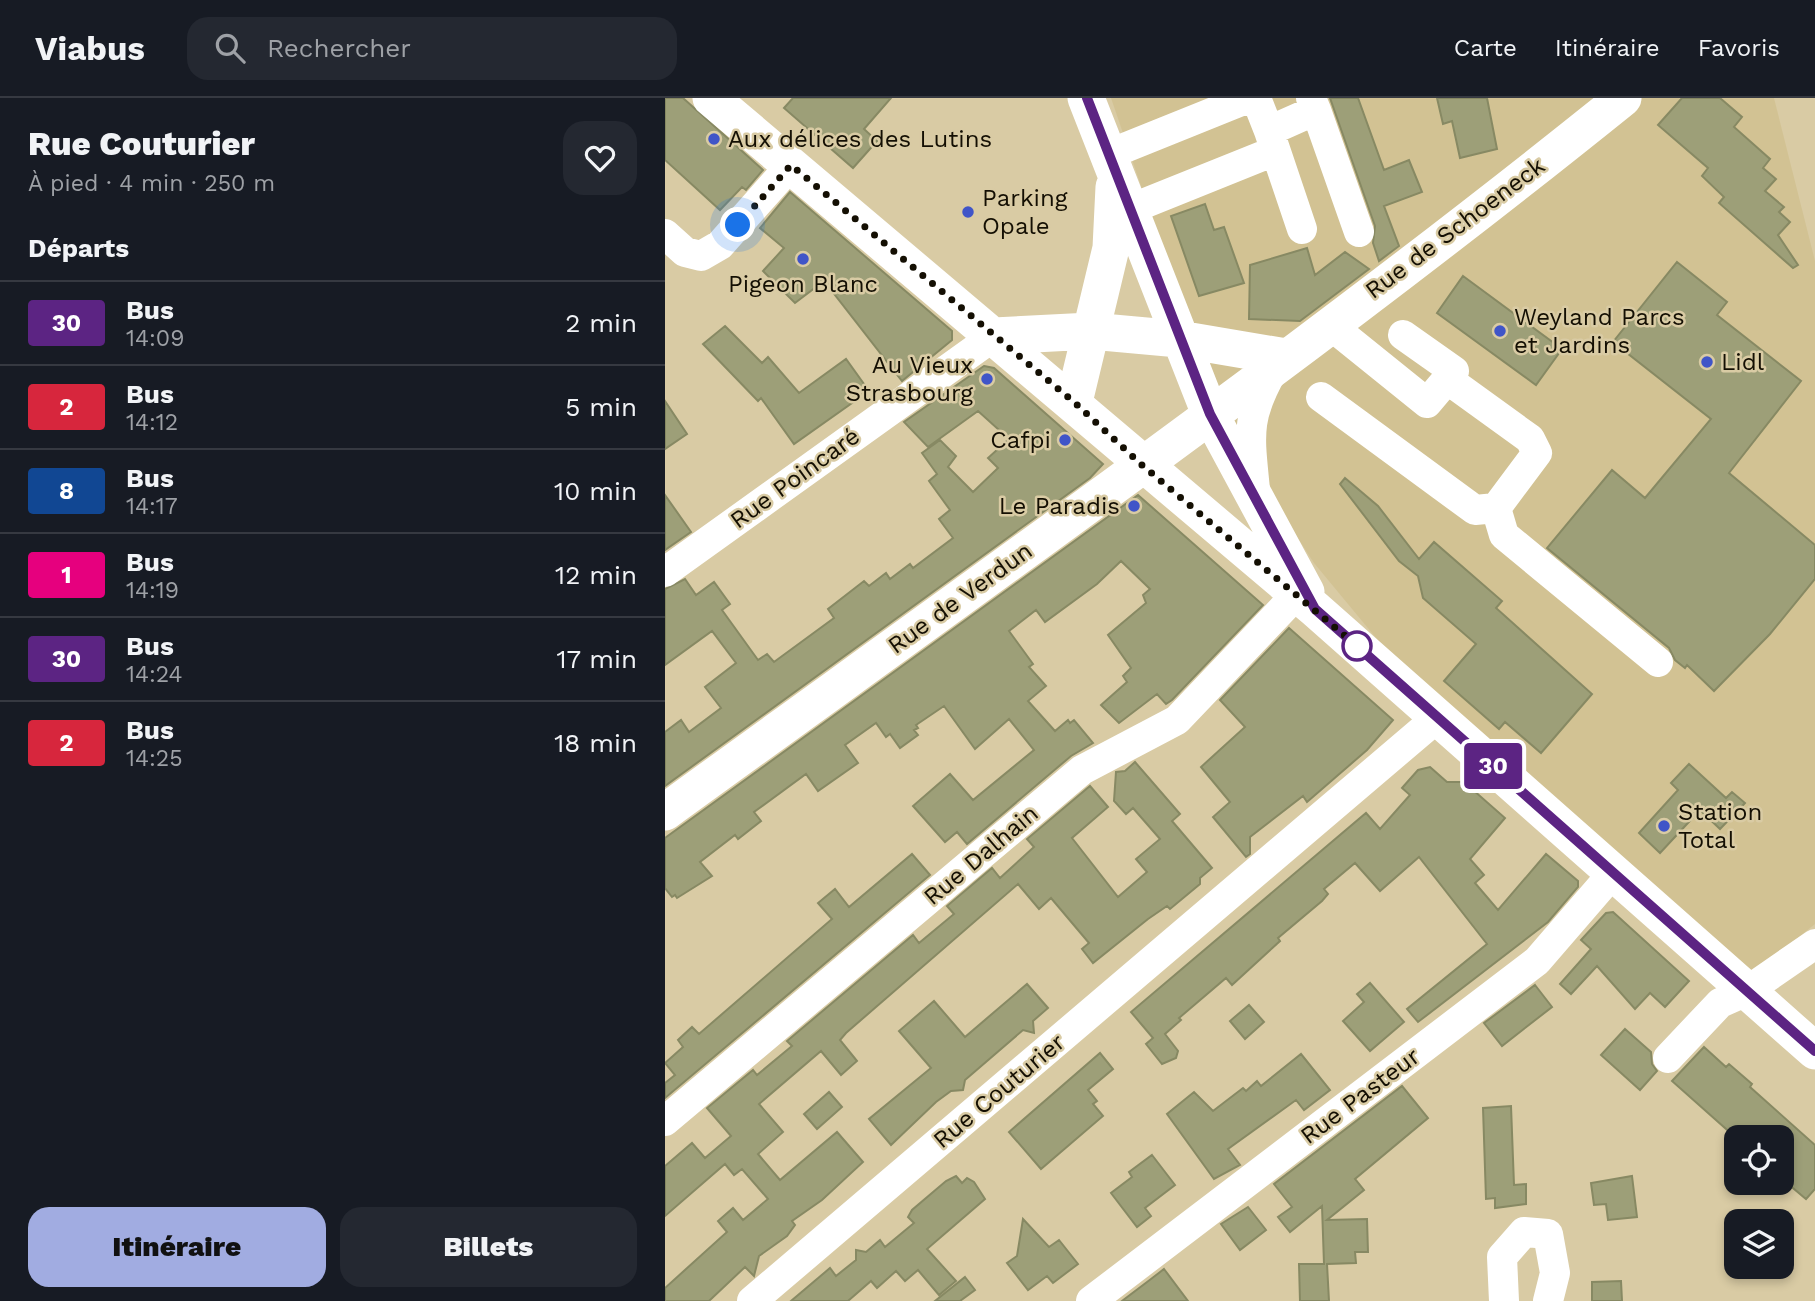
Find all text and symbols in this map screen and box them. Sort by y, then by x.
search box [187,17,677,80]
text: Viabus [35,29,145,68]
icon: search [211,29,249,67]
text: Rechercher [267,33,411,63]
text: Carte [1454,34,1517,62]
text: Itinéraire [1555,34,1660,62]
text: Favoris [1698,34,1780,62]
button: heart [563,121,637,195]
text: Rue Couturier [28,124,255,163]
place label: Aux délices des Lutins [728,125,992,153]
marker: Aux délices des Lutins [706,131,722,147]
street label: Rue de Schoeneck [1360,151,1551,305]
text: À pied · 4 min · 250 m [28,170,275,197]
place label: Parking Opale [982,184,1068,240]
marker: Parking Opale [960,204,976,220]
your location [720,207,755,242]
text: Départs [28,233,129,263]
marker: Pigeon Blanc [795,251,811,267]
place label: Pigeon Blanc [728,270,878,298]
text: Bus [126,295,174,325]
place label: Weyland Parcs et Jardins [1514,303,1685,359]
text: 2 min [565,308,637,338]
text: 30 [52,309,81,337]
marker: Weyland Parcs et Jardins [1492,323,1508,339]
text: 14:09 [126,325,184,352]
place label: Lidl [1721,348,1765,376]
place label: Au Vieux Strasbourg [846,351,973,407]
marker: Lidl [1699,354,1715,370]
marker: Au Vieux Strasbourg [979,371,995,387]
text: Bus [126,379,174,409]
text: 5 min [565,392,637,422]
text: 2 [59,393,74,421]
text: 14:12 [126,409,178,436]
street label: Rue Poincaré [725,422,865,534]
place label: Cafpi [990,426,1051,454]
marker: Cafpi [1057,432,1073,448]
text: Bus [126,463,174,493]
text: 10 min [554,476,637,506]
text: 8 [59,477,74,505]
place label: Le Paradis [999,492,1120,520]
text: 14:17 [126,493,178,520]
marker: Le Paradis [1126,498,1142,514]
street label: Rue de Verdun [883,536,1037,660]
text: Bus [126,547,174,577]
text: 12 min [555,560,637,590]
text: 1 [61,561,72,589]
text: 14:19 [126,577,179,604]
text: Bus [126,631,174,661]
unlabelled marker [1342,631,1372,661]
text: 17 min [556,644,637,674]
text: 30 [52,645,81,673]
text: 14:24 [126,661,183,688]
text: Bus [126,715,174,745]
text: 18 min [554,728,637,758]
text: 2 [59,729,74,757]
line badge: 30 [1461,743,1525,789]
text: 14:25 [126,745,183,772]
text: 30 [1478,752,1508,780]
place label: Station Total [1678,798,1762,854]
street label: Rue Dalhain [918,799,1044,911]
marker: Station Total [1656,818,1672,834]
street label: Rue Couturier [928,1028,1071,1154]
street label: Rue Pasteur [1295,1042,1425,1150]
map controls [1724,1125,1794,1279]
button: locate [1724,1125,1794,1195]
button: Itinéraire [28,1207,326,1287]
button: Billets [340,1207,637,1287]
button: layers [1724,1209,1794,1279]

